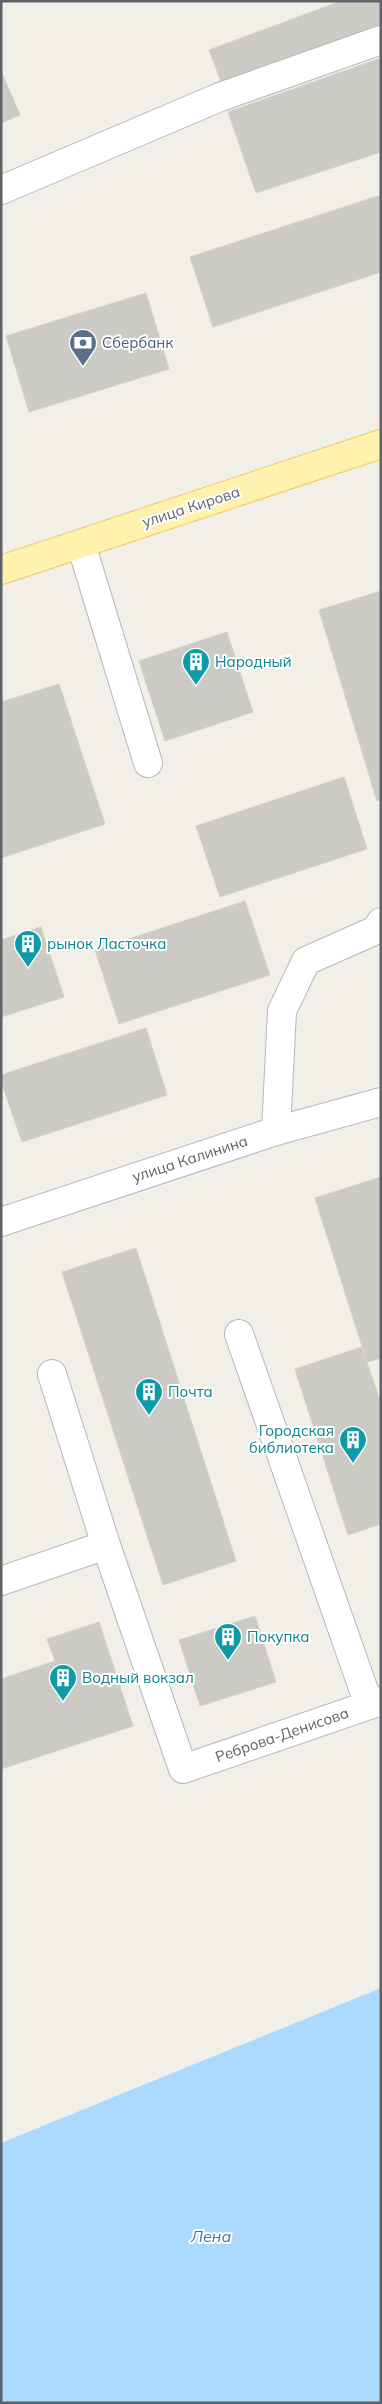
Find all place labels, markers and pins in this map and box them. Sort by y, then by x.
bank icon: Сбербанк [68,328,98,367]
place label: Сбербанк [102,333,174,352]
building icon: Народный [181,647,211,686]
place label: Народный [215,652,292,671]
building icon: рынок Ласточка [13,929,43,968]
place label: рынок Ласточка [47,934,166,953]
building icon: Почта [134,1377,164,1416]
place label: Почта [168,1382,213,1401]
place label: Городская библиотека [249,1421,334,1457]
building icon: Городская библиотека [338,1425,368,1464]
building icon: Покупка [213,1622,243,1661]
place label: Покупка [247,1627,310,1646]
building icon: Водный вокзал [48,1663,78,1702]
place label: Водный вокзал [82,1668,194,1687]

